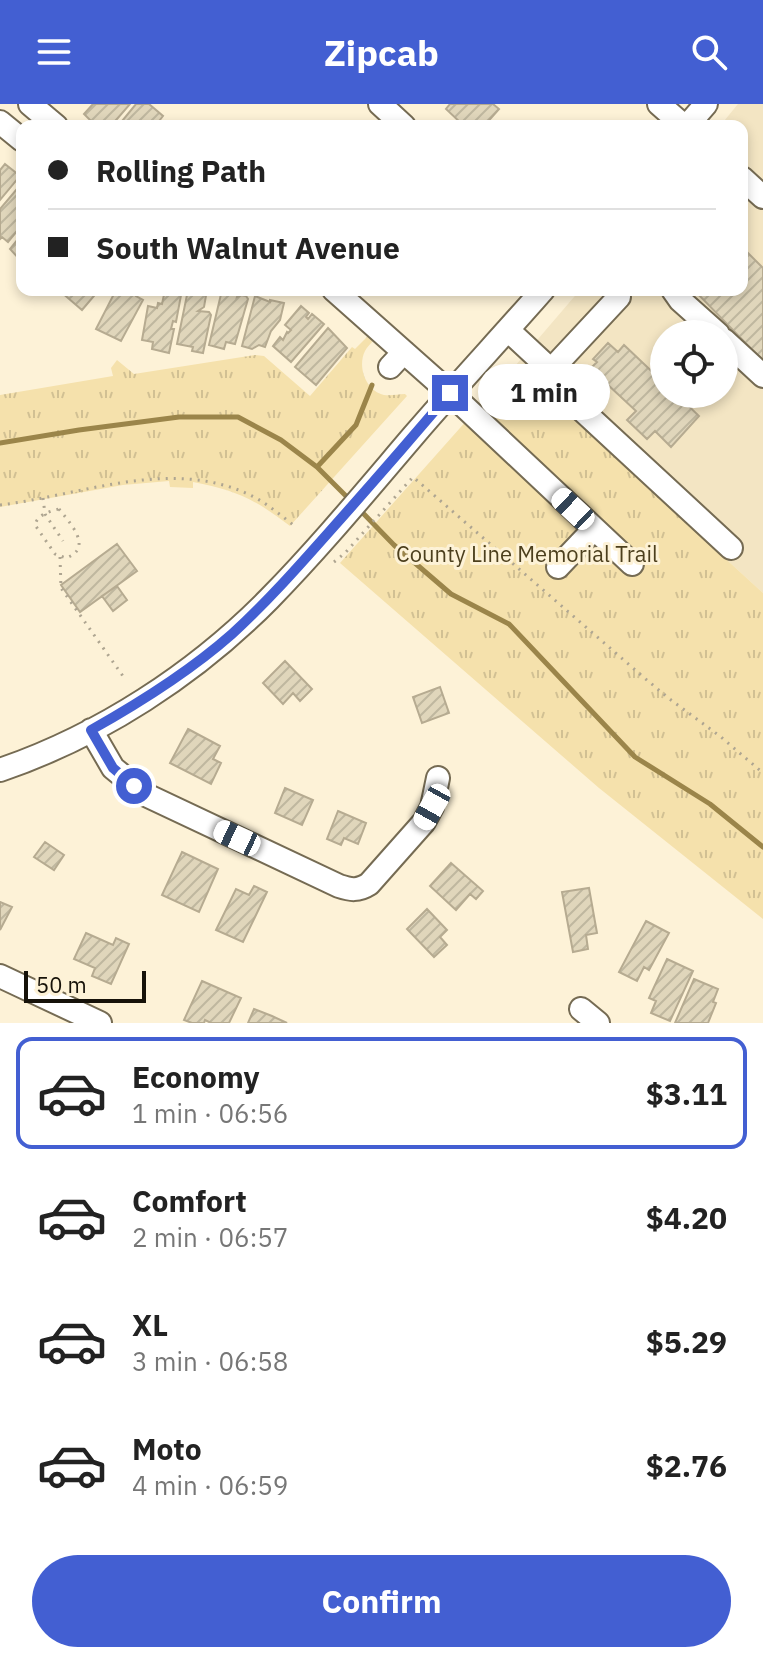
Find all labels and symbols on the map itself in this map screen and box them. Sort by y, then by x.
callout: 1 min [478,365,610,421]
route end [432,375,468,411]
car [547,484,599,534]
park label: County Line Memorial Trail [396,539,658,568]
route start [116,768,152,804]
car [410,780,454,834]
car [210,817,264,859]
scale bar [24,967,146,1003]

